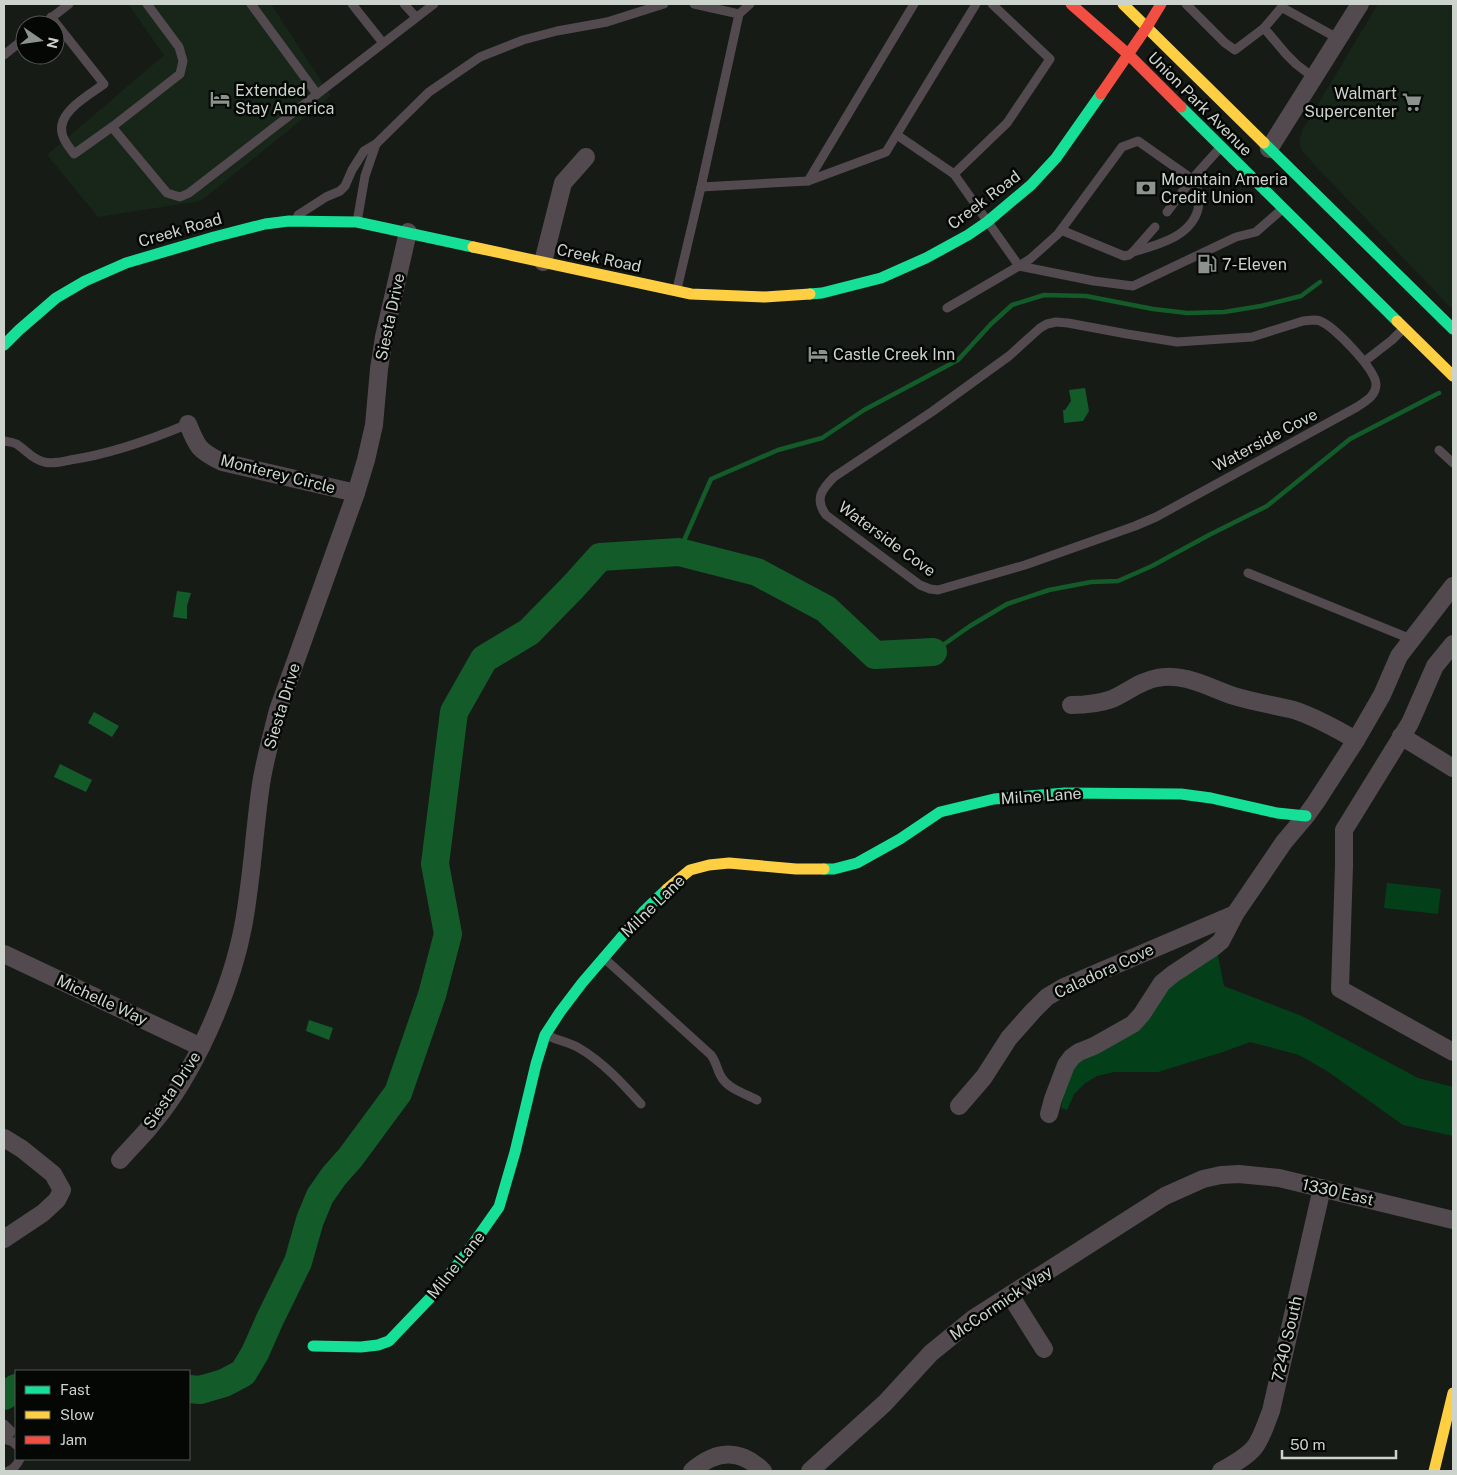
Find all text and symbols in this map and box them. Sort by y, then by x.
north arrow [15,15,65,65]
text: N [44,36,62,50]
street label: Union Park Avenue [1144,48,1256,160]
place label: Extended Stay America [235,81,334,118]
place label: Walmart Supercenter [1304,84,1397,121]
hotel icon: Extended Stay America [209,88,231,110]
supermarket icon: Walmart Supercenter [1401,91,1423,113]
street label: Creek Road [944,167,1024,233]
place label: Mountain Ameria Credit Union [1161,170,1288,207]
bank icon: Mountain Ameria Credit Union [1135,177,1157,199]
street label: Creek Road [136,209,224,251]
street label: Creek Road [555,240,643,276]
fuel station icon: 7-Eleven [1196,253,1218,275]
place label: 7-Eleven [1222,255,1287,274]
street label: Siesta Drive [371,272,409,362]
hotel icon: Castle Creek Inn [807,343,829,365]
place label: Castle Creek Inn [833,345,955,364]
street label: Waterside Cove [1209,404,1321,476]
street label: Monterey Circle [219,451,337,497]
street label: Waterside Cove [835,497,939,581]
street label: Siesta Drive [260,661,304,751]
street label: Milne Lane [1000,784,1082,808]
street label: Milne Lane [617,871,689,941]
street label: Caladora Cove [1051,940,1157,1002]
street label: Michelle Way [53,971,151,1030]
street label: Siesta Drive [139,1048,205,1132]
street label: 1330 East [1300,1175,1376,1209]
street label: Milne Lane [423,1227,489,1303]
street label: McCormick Way [946,1261,1056,1344]
street label: 7240 South [1268,1294,1306,1384]
legend [15,1370,190,1460]
text: Fast [60,1381,90,1398]
text: Slow [60,1406,95,1423]
scale bar [1282,1428,1396,1460]
text: Jam [60,1431,87,1448]
text: 50 m [1290,1436,1325,1453]

